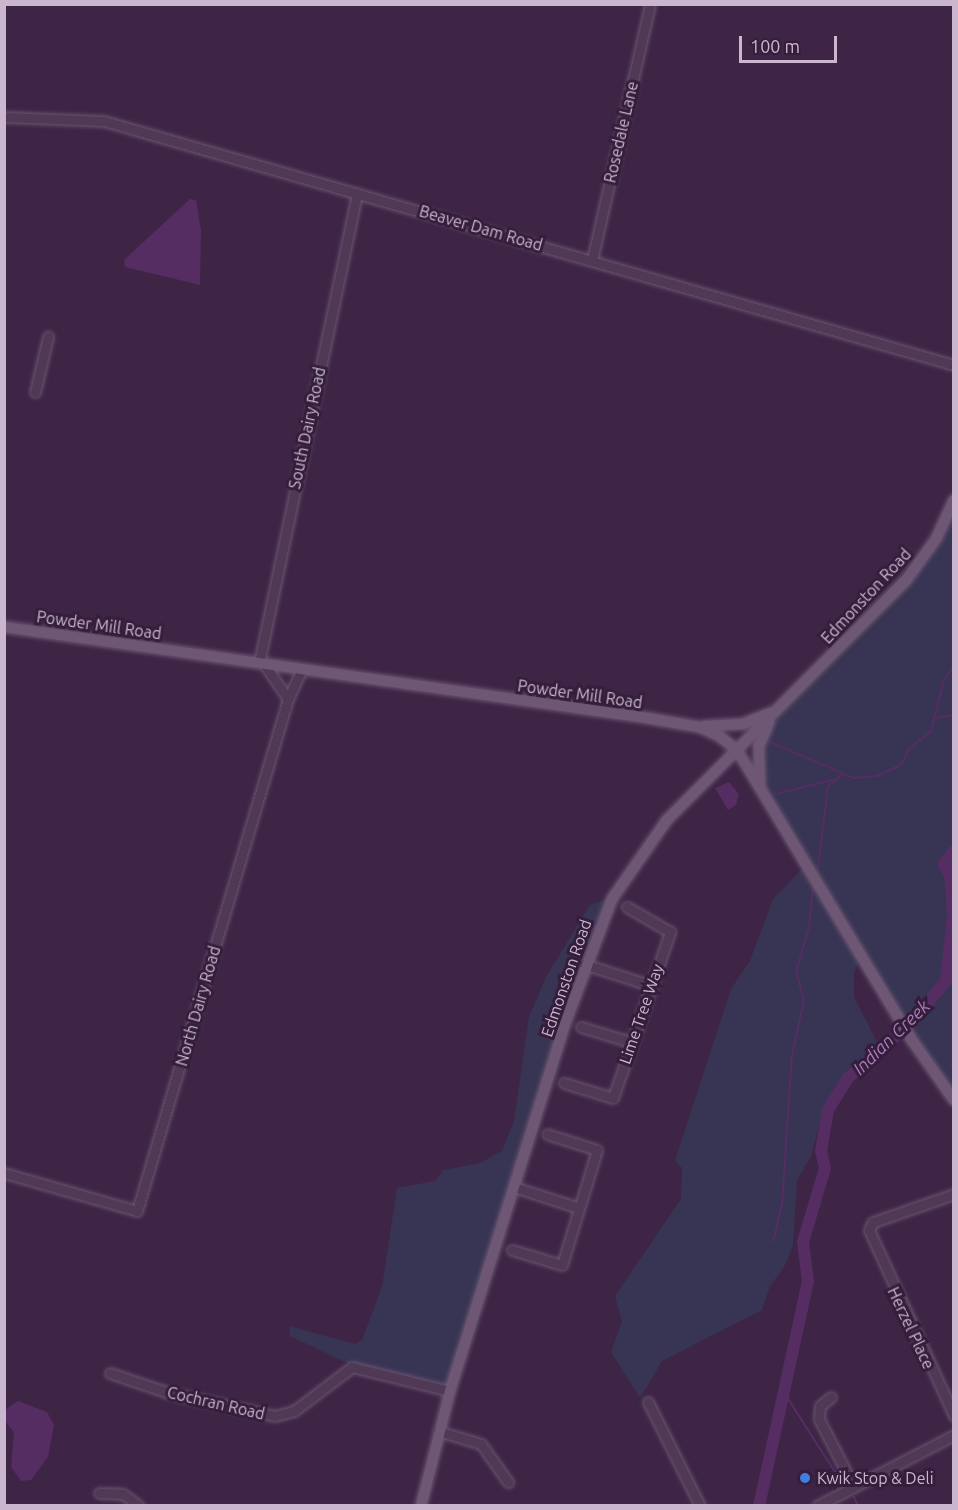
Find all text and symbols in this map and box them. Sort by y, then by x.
scale bar [742,24,840,62]
text: 100 m [750,36,800,56]
street label: Rosedale Lane [600,79,642,185]
street label: Beaver Dam Road [417,201,545,255]
street label: South Dairy Road [285,365,329,491]
street label: Edmonston Road [817,545,915,647]
street label: Powder Mill Road [35,607,163,643]
street label: Powder Mill Road [516,676,644,712]
street label: Edmonston Road [537,917,595,1039]
street label: North Dairy Road [172,944,224,1068]
street label: Lime Tree Way [615,961,667,1067]
water label: Indian Creek [848,995,934,1079]
street label: Herzel Place [884,1284,938,1372]
street label: Cochran Road [165,1382,267,1424]
place label: Kwik Stop & Deli [817,1468,934,1488]
marker: Kwik Stop & Deli [798,1471,812,1485]

